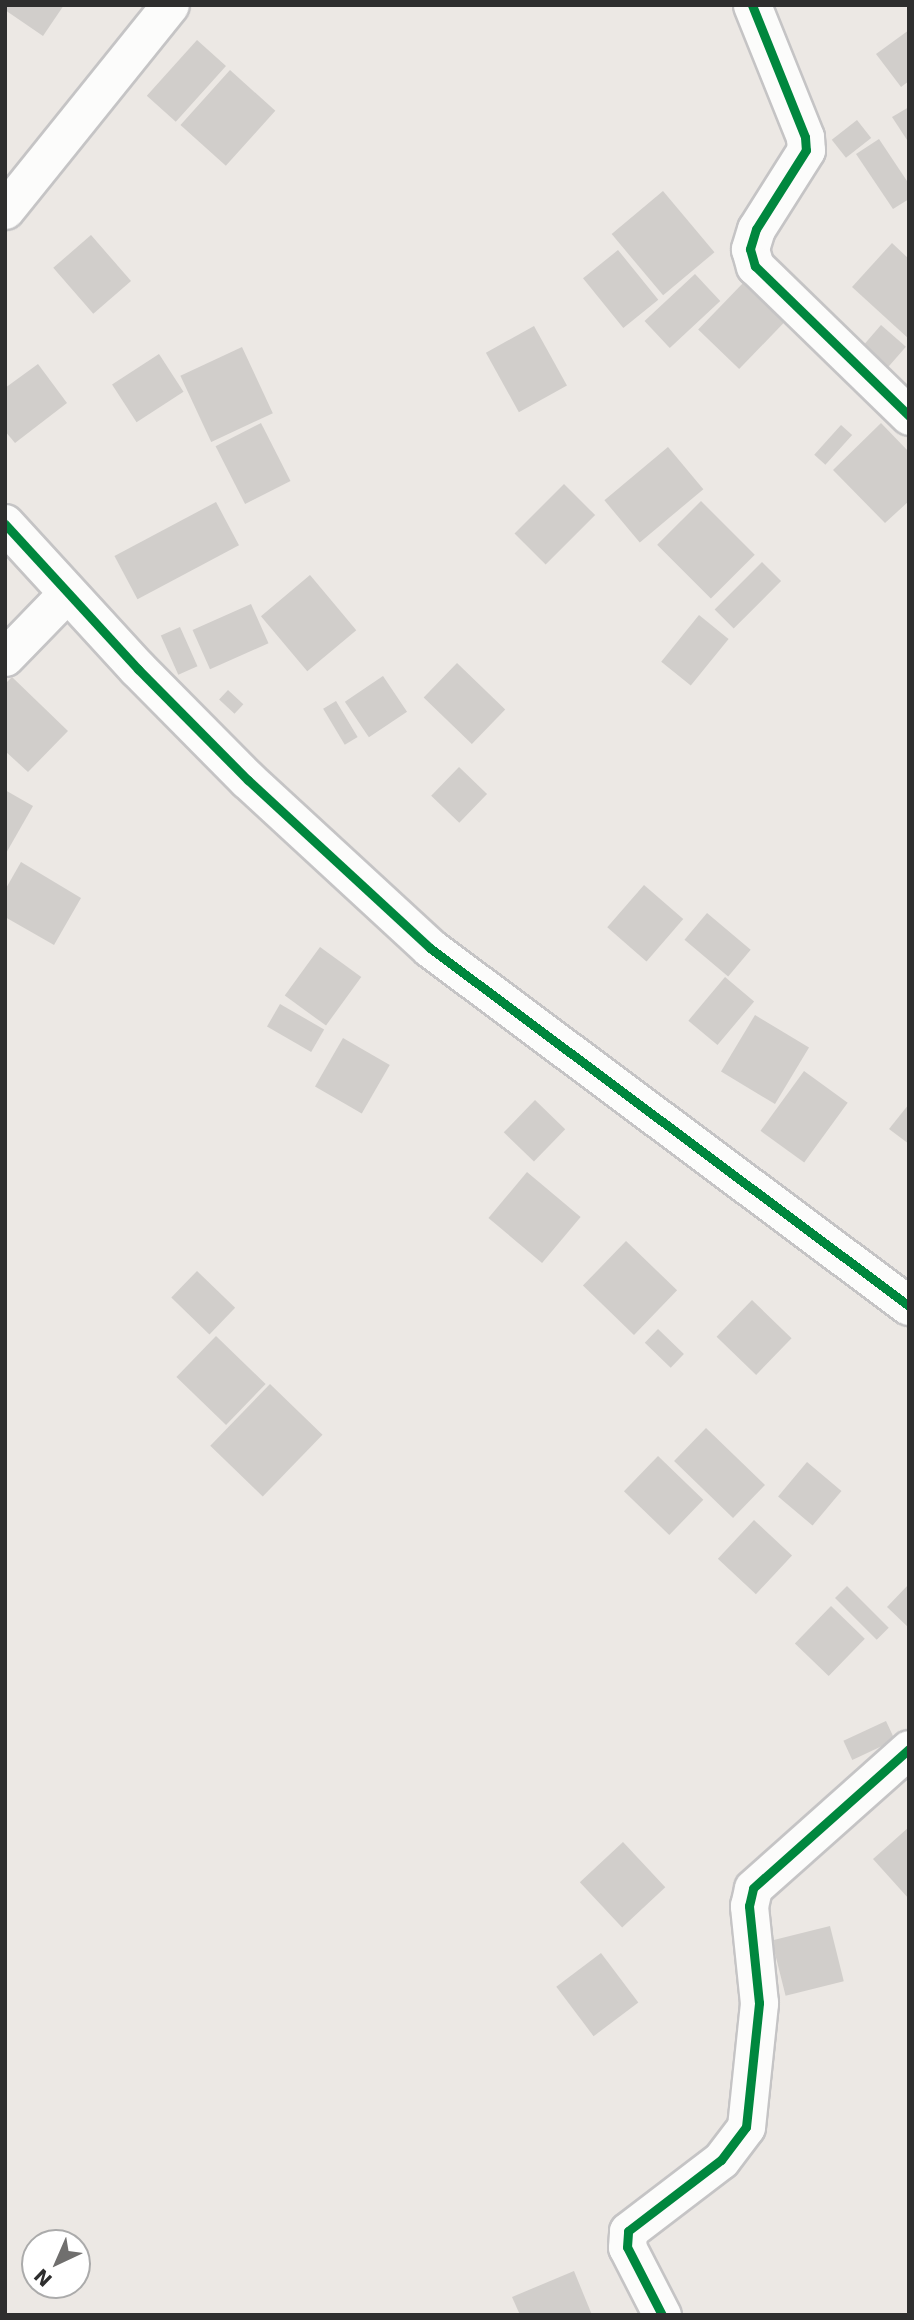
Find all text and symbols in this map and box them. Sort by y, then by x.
north arrow [21,2229,91,2299]
text: N [29,2264,56,2291]

